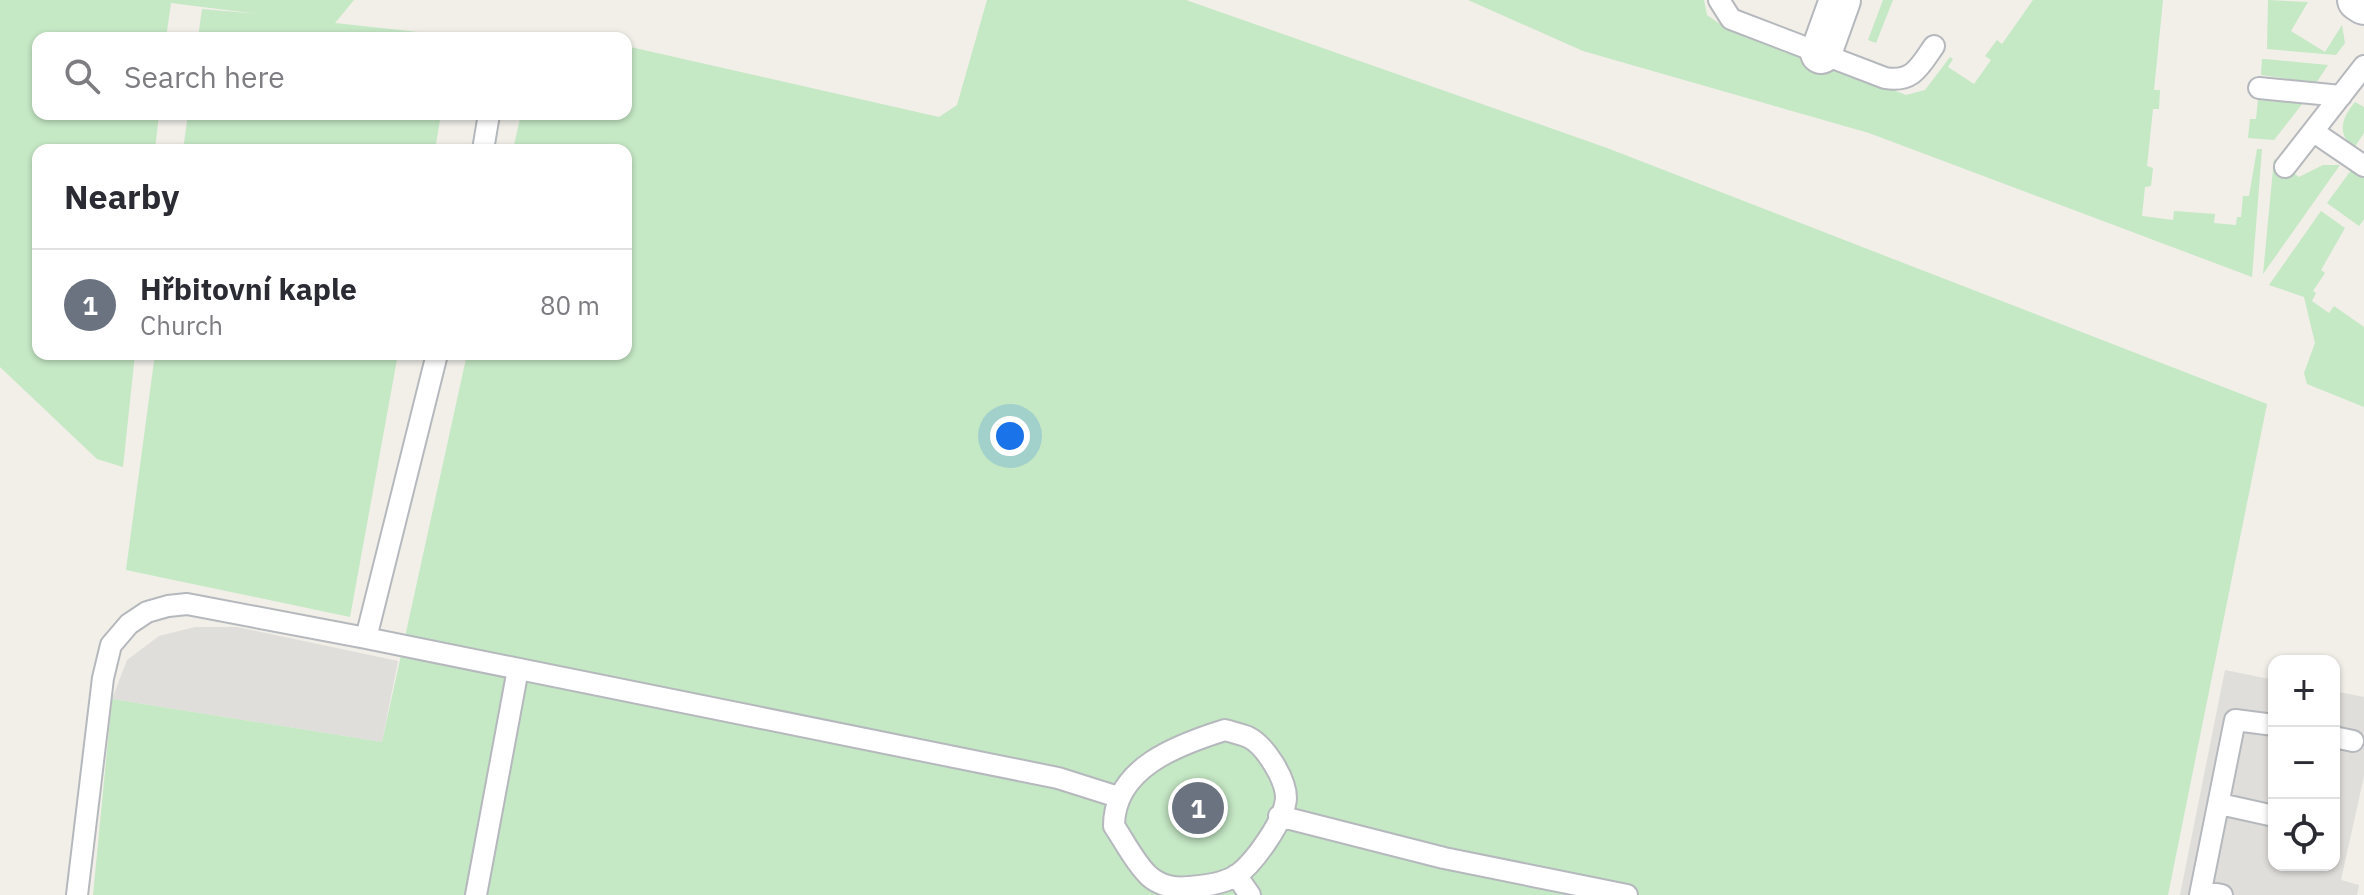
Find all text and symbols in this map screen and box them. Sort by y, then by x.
search box [32,32,632,120]
icon: search [60,54,104,98]
text: Search here [124,57,285,96]
text: Nearby [64,174,179,218]
text: Hřbitovní kaple [140,269,357,308]
text: 1 [82,288,98,322]
text: 80 m [540,288,600,322]
text: Church [140,308,223,342]
your location [990,416,1030,456]
map controls [2268,655,2340,871]
button: + [2268,655,2340,727]
button: − [2268,727,2340,799]
pin: 1 [1172,778,1224,838]
button: locate [2268,799,2340,871]

